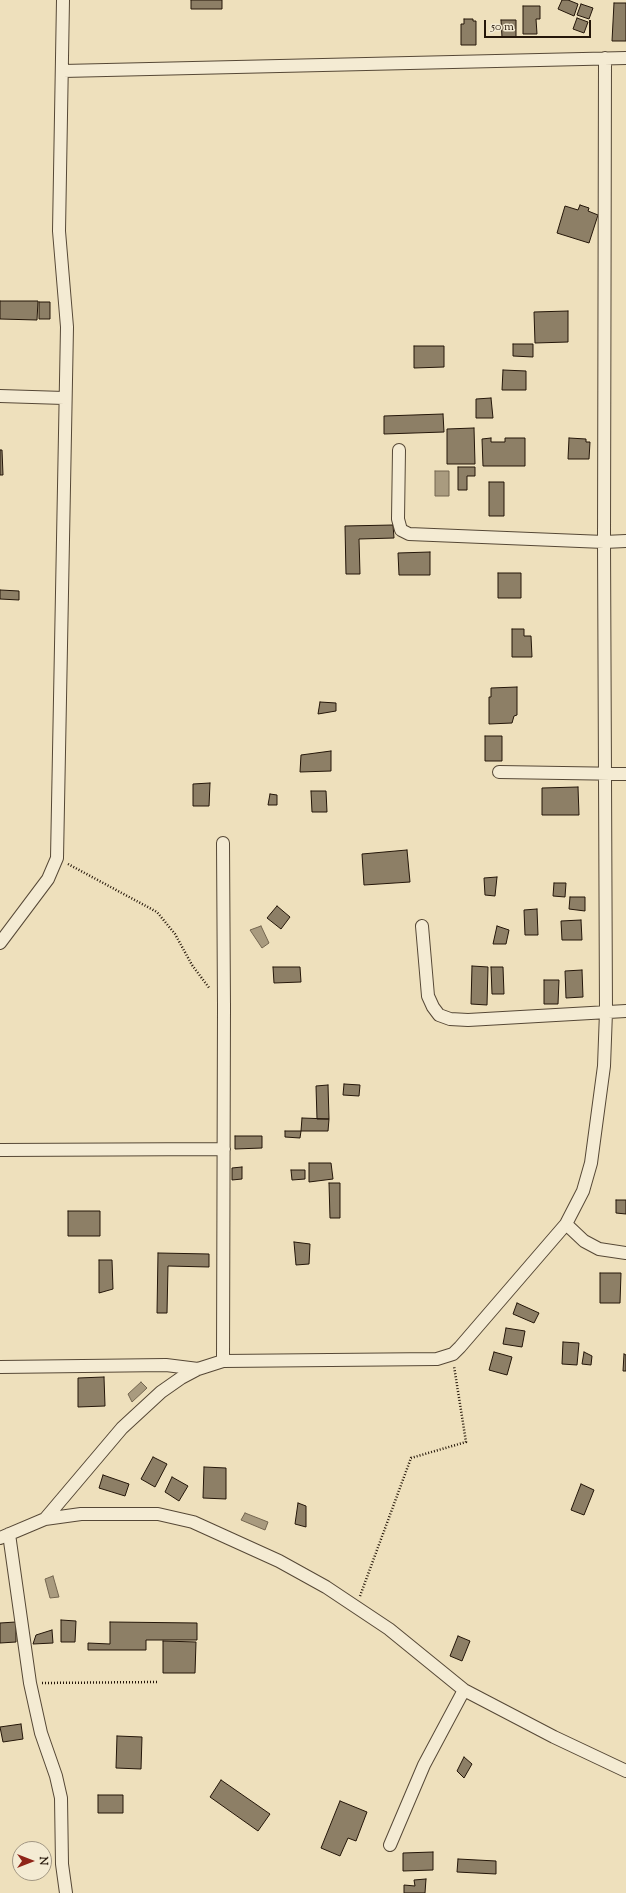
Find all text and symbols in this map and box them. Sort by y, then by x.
scale bar [486,12,593,38]
text: 50 m [491,18,514,36]
north arrow [12,1841,52,1881]
text: N [35,1857,51,1865]

